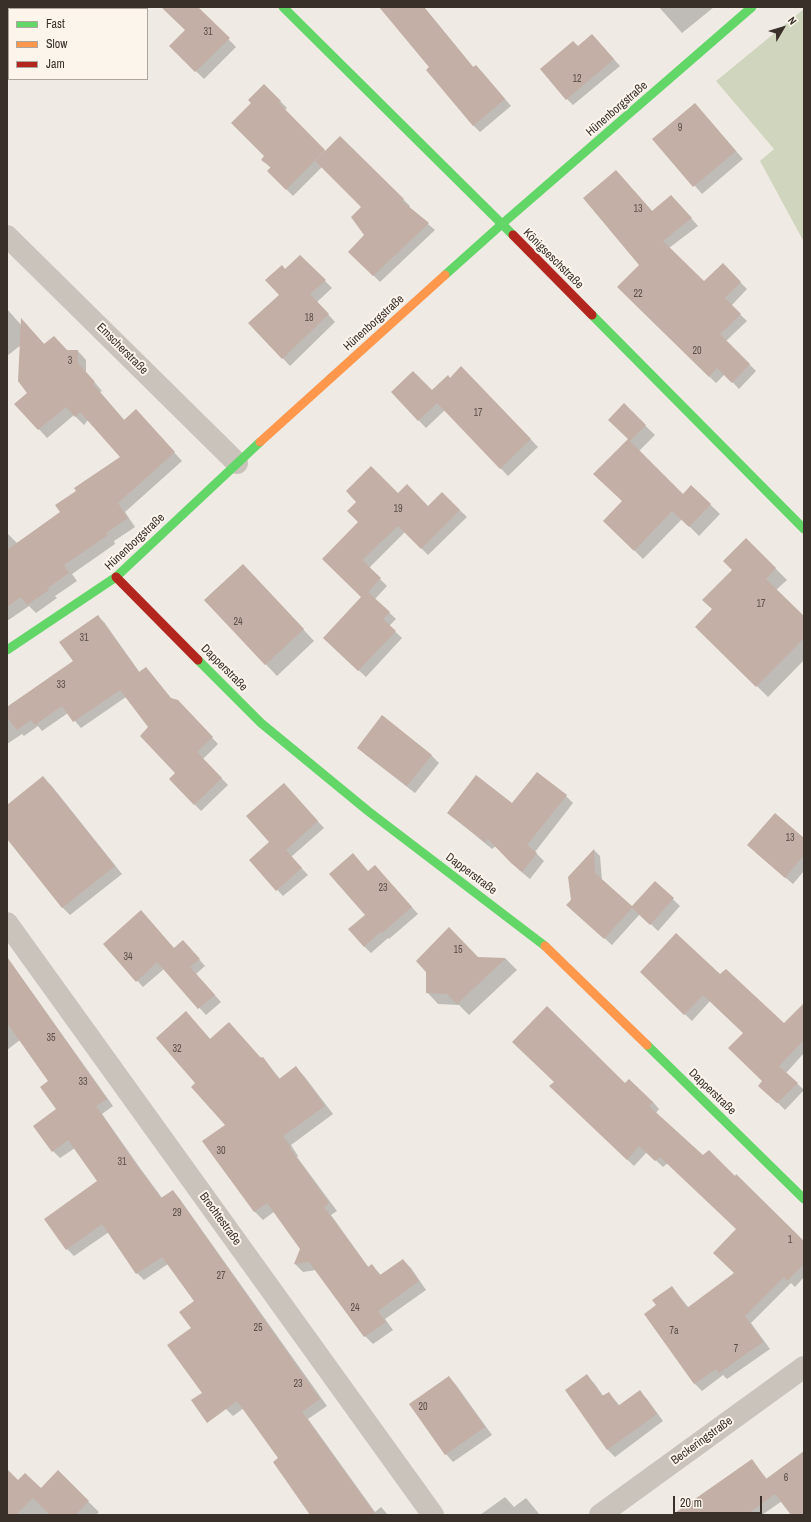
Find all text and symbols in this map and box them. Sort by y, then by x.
legend [8,8,148,80]
north arrow [763,8,803,48]
text: N [785,14,800,27]
text: Fast [46,16,65,32]
house number: 31 [203,26,213,38]
text: Slow [46,36,67,52]
text: Jam [46,56,65,72]
house number: 12 [572,73,582,85]
street label: Hünenborgstraße [583,78,651,140]
house number: 9 [678,122,682,134]
house number: 13 [633,203,643,215]
street label: Königseschstraße [520,226,586,292]
house number: 22 [633,288,643,300]
street label: Hünenborgstraße [341,292,407,354]
house number: 18 [304,312,314,324]
street label: Emscherstraße [93,320,151,378]
house number: 20 [692,345,702,357]
house number: 3 [68,355,72,367]
house number: 17 [473,407,483,419]
house number: 19 [393,503,403,515]
street label: Hünenborgstraße [102,511,168,573]
house number: 17 [756,598,766,610]
house number: 24 [233,616,243,628]
house number: 31 [79,632,89,644]
street label: Dapperstraße [198,642,250,694]
house number: 33 [56,679,66,691]
house number: 13 [785,832,795,844]
street label: Dapperstraße [443,850,499,898]
house number: 23 [378,882,388,894]
house number: 15 [453,944,463,956]
house number: 34 [123,951,133,963]
house number: 35 [46,1032,56,1044]
house number: 32 [172,1043,182,1055]
street label: Dapperstraße [685,1066,739,1118]
house number: 33 [78,1076,88,1088]
house number: 30 [216,1145,226,1157]
house number: 31 [117,1156,127,1168]
street label: Brechtestraße [196,1190,244,1248]
house number: 29 [172,1207,182,1219]
house number: 1 [788,1234,792,1246]
house number: 27 [216,1270,226,1282]
house number: 24 [350,1302,360,1314]
house number: 25 [253,1322,263,1334]
house number: 7a [669,1325,679,1337]
house number: 7 [734,1343,738,1355]
house number: 23 [293,1378,303,1390]
house number: 20 [418,1401,428,1413]
street label: Beckeringstraße [669,1414,735,1468]
house number: 6 [784,1472,788,1484]
scale bar [675,1488,764,1514]
text: 20 m [680,1495,702,1511]

